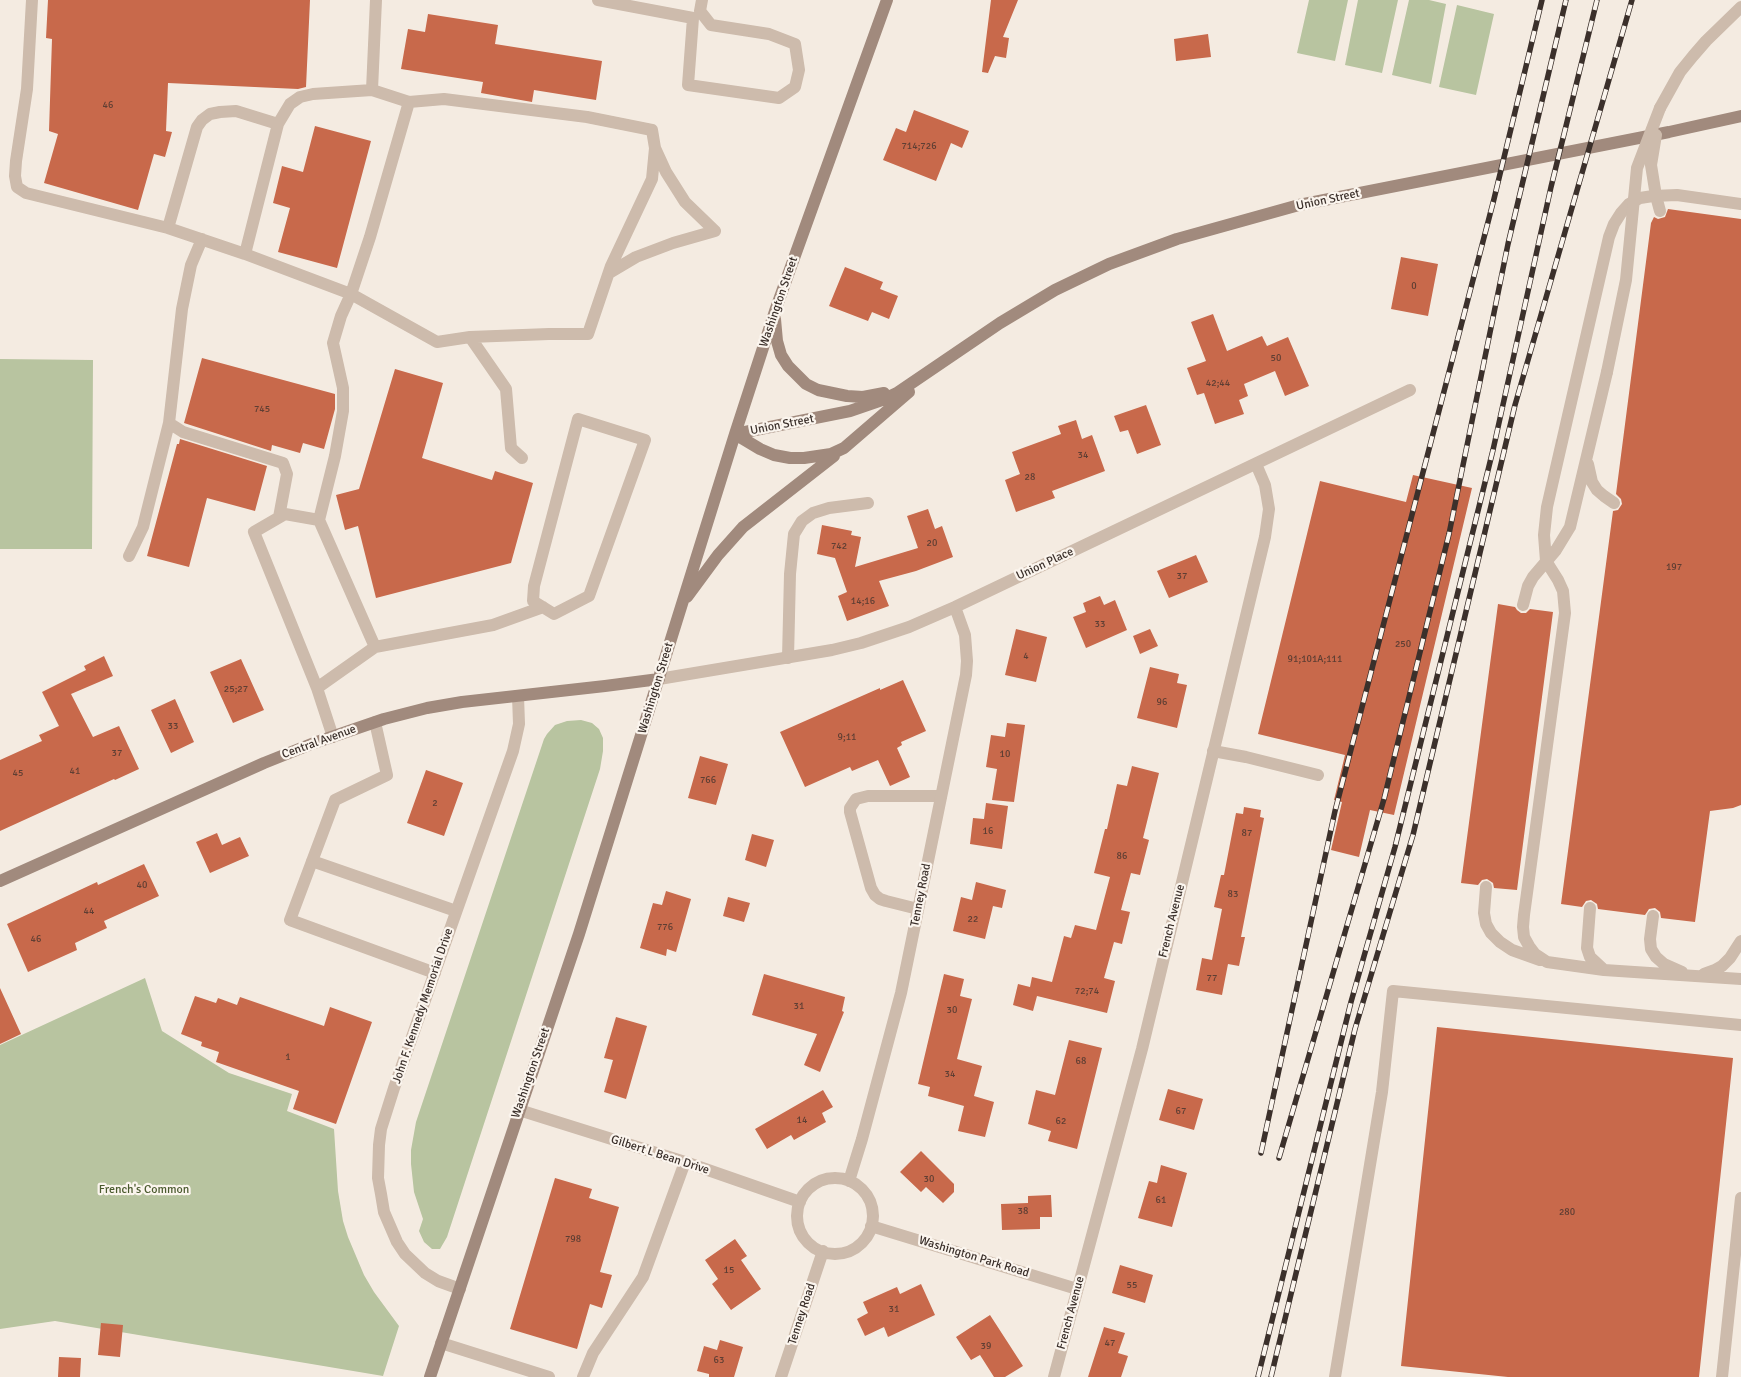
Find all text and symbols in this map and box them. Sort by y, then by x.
house number: 46 [103,99,113,111]
house number: 714;726 [901,140,937,152]
street label: Union Street [1295,186,1361,214]
street label: Washington Street [757,255,801,349]
house number: 0 [1411,280,1417,292]
house number: 50 [1271,352,1281,364]
house number: 42;44 [1206,377,1230,389]
house number: 745 [254,403,270,415]
street label: Union Street [749,412,815,438]
house number: 34 [1078,449,1088,461]
house number: 28 [1025,471,1035,483]
house number: 20 [927,537,937,549]
house number: 742 [831,540,847,552]
street label: Union Place [1014,545,1076,583]
house number: 197 [1666,561,1682,573]
house number: 37 [1177,570,1187,582]
house number: 14;16 [851,595,875,607]
house number: 33 [1095,618,1105,630]
house number: 250 [1395,638,1411,650]
street label: Washington Street [635,641,677,735]
house number: 4 [1023,650,1029,662]
house number: 91;101A;111 [1288,653,1342,665]
house number: 25;27 [224,683,248,695]
house number: 96 [1157,696,1167,708]
house number: 33 [168,720,178,732]
street label: Central Avenue [280,722,358,762]
house number: 9;11 [838,731,856,743]
house number: 37 [112,747,122,759]
house number: 10 [1000,748,1010,760]
house number: 41 [70,765,80,777]
house number: 45 [13,767,23,779]
house number: 766 [700,774,716,786]
house number: 2 [432,797,438,809]
house number: 16 [983,825,993,837]
house number: 87 [1242,827,1252,839]
house number: 86 [1117,850,1127,862]
street label: Tenney Road [908,862,934,928]
house number: 40 [137,879,147,891]
street label: French Avenue [1156,883,1188,959]
house number: 83 [1228,888,1238,900]
house number: 44 [84,905,94,917]
house number: 22 [968,913,978,925]
house number: 776 [657,921,673,933]
street label: John F. Kennedy Memorial Drive [390,926,456,1086]
house number: 46 [31,933,41,945]
house number: 77 [1207,972,1217,984]
house number: 72;74 [1075,985,1099,997]
house number: 31 [794,1000,804,1012]
house number: 30 [947,1004,957,1016]
street label: Washington Street [509,1026,553,1120]
house number: 1 [285,1051,291,1063]
house number: 68 [1076,1055,1086,1067]
house number: 34 [945,1068,955,1080]
house number: 67 [1176,1105,1186,1117]
house number: 14 [797,1114,807,1126]
house number: 62 [1056,1115,1066,1127]
street label: Gilbert L Bean Drive [609,1132,711,1178]
house number: 30 [924,1173,934,1185]
park label: French's Common [99,1183,189,1197]
house number: 61 [1156,1194,1166,1206]
house number: 38 [1018,1205,1028,1217]
house number: 280 [1559,1206,1575,1218]
house number: 798 [565,1233,581,1245]
street label: Washington Park Road [917,1233,1031,1281]
house number: 15 [724,1264,734,1276]
street label: French Avenue [1054,1275,1088,1351]
house number: 55 [1127,1279,1137,1291]
street label: Tenney Road [785,1281,819,1347]
house number: 31 [889,1303,899,1315]
house number: 47 [1105,1337,1115,1349]
house number: 39 [981,1340,991,1352]
house number: 63 [714,1354,724,1366]

